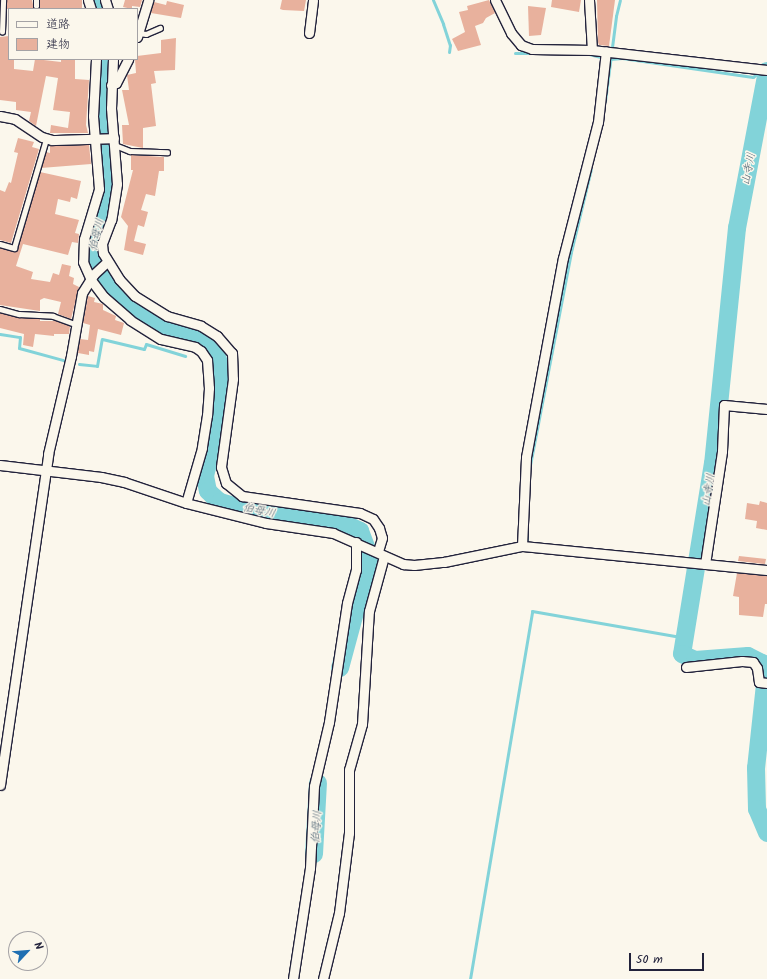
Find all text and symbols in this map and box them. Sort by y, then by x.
legend [8,8,138,60]
text: 道路 [46,15,70,34]
text: 建物 [46,35,70,54]
water label: 山寺川 [739,152,759,186]
water label: 伯母川 [87,217,107,253]
water label: 山寺川 [700,473,718,507]
water label: 伯母川 [241,501,277,521]
water label: 伯母川 [309,810,325,844]
north arrow [8,931,48,971]
text: N [28,939,47,953]
scale bar [631,945,706,971]
text: 50 m [636,950,663,969]

